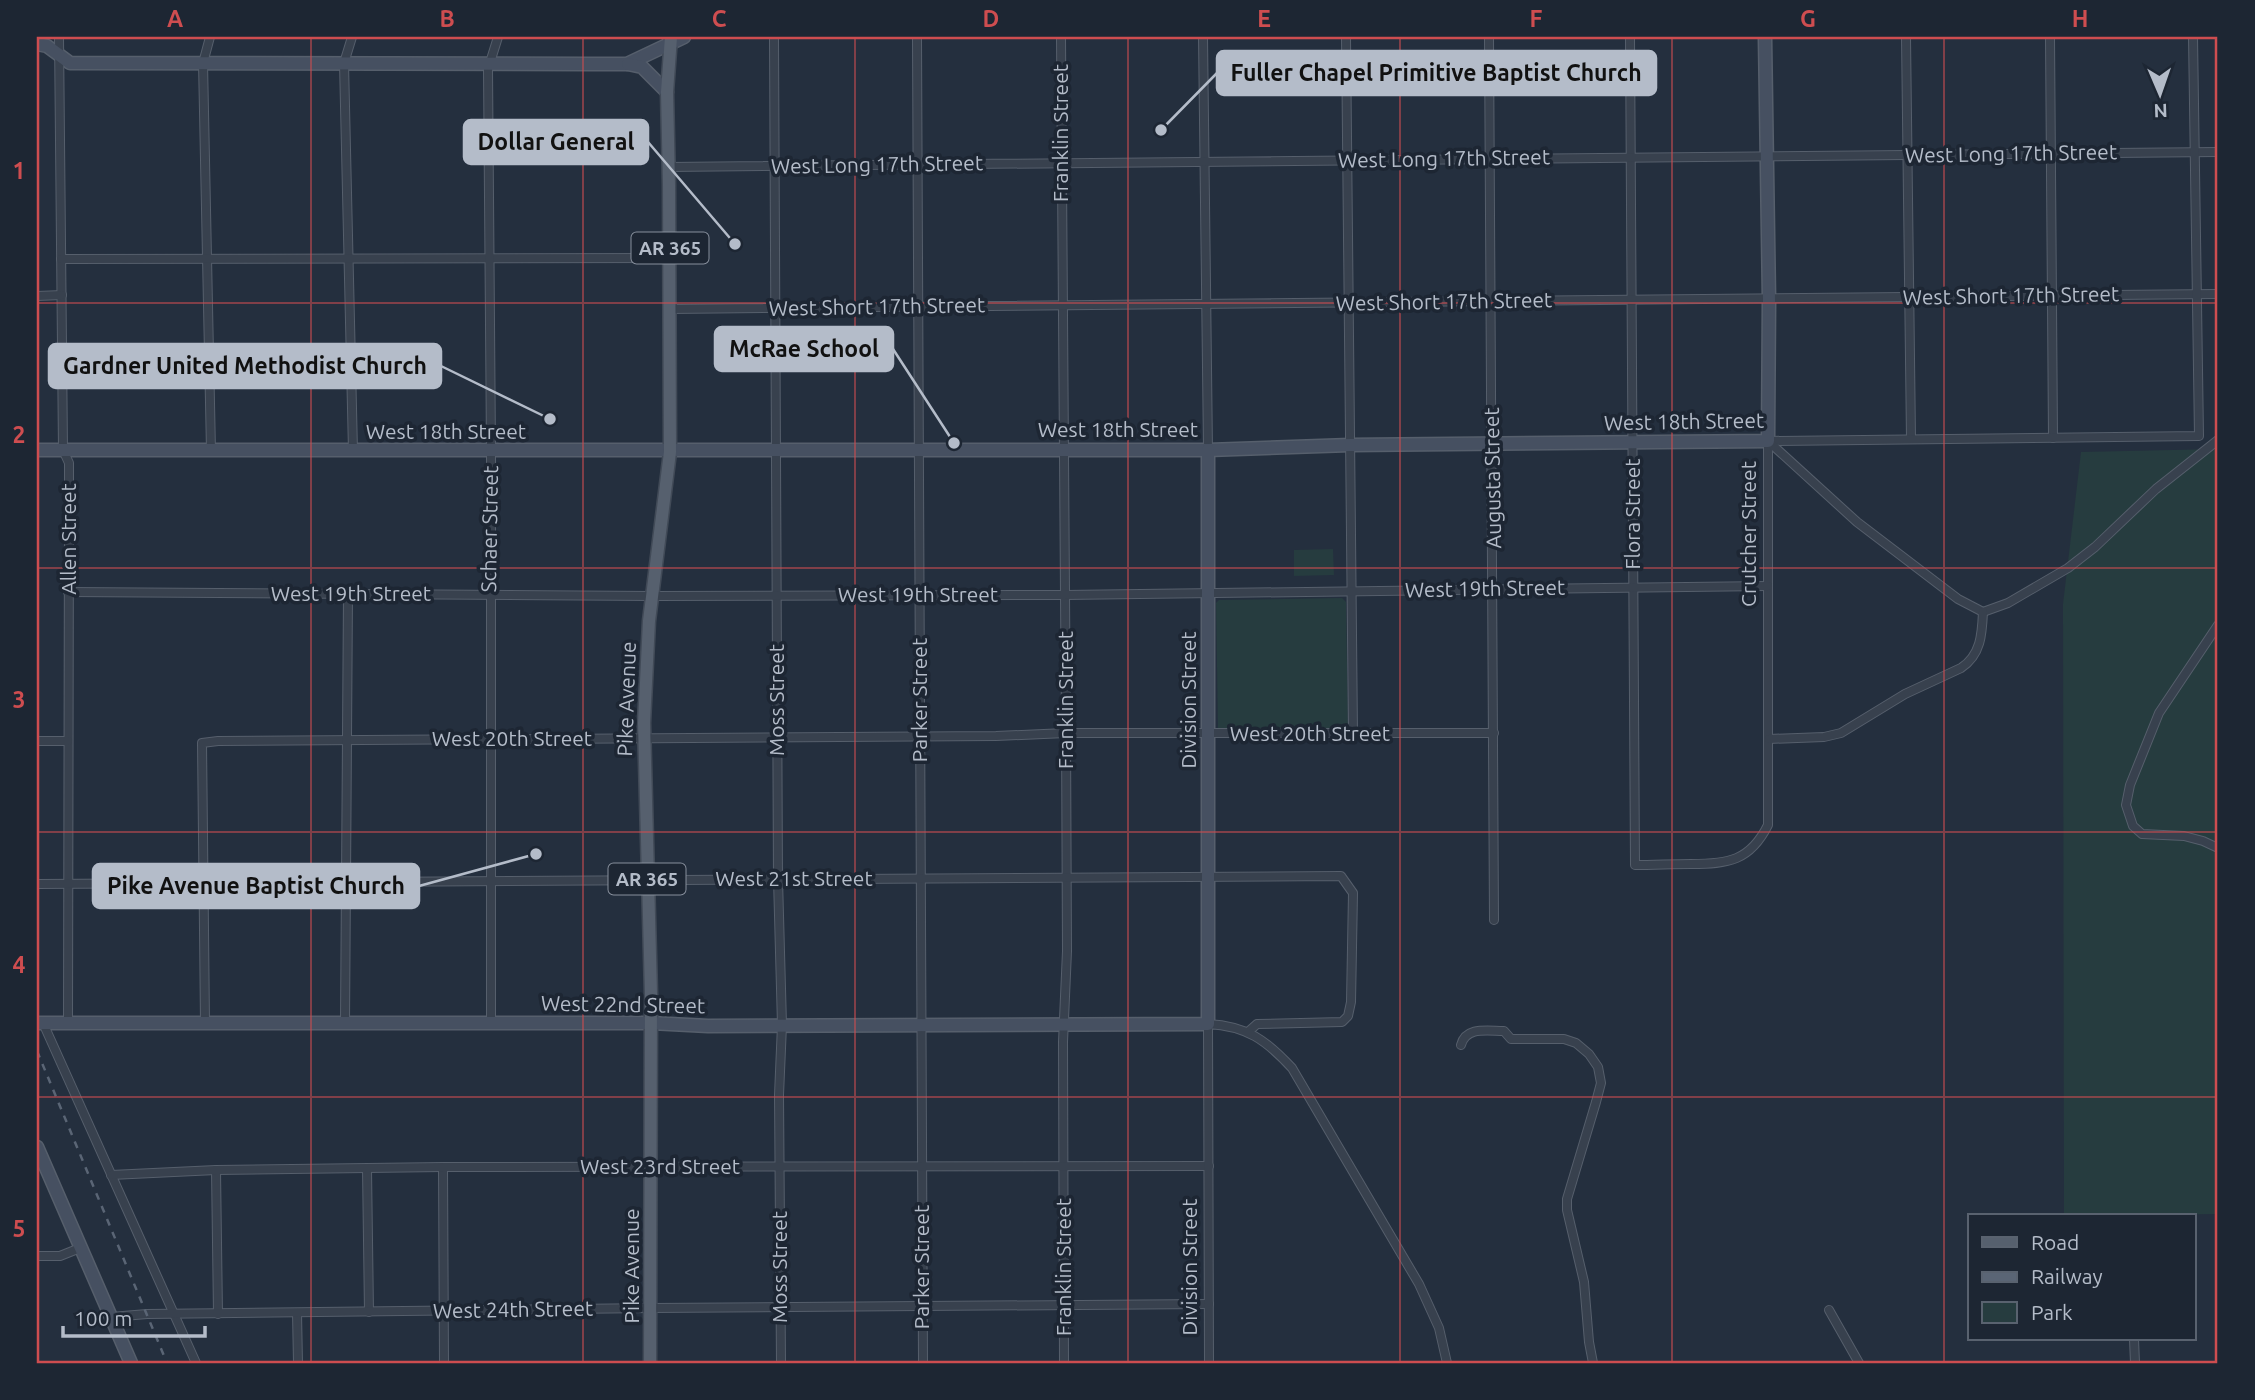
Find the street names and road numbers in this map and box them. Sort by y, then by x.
street label: Franklin Street [1048,64,1072,202]
street label: West Long 17th Street [1905,139,2117,167]
street label: West Long 17th Street [1338,144,1550,172]
street label: West Long 17th Street [771,150,983,178]
road number: AR 365 [632,232,708,264]
street label: West Short 17th Street [1903,281,2119,309]
street label: West Short 17th Street [1336,287,1552,315]
street label: West Short 17th Street [769,292,985,320]
street label: Augusta Street [1479,407,1505,549]
street label: West 18th Street [1604,408,1764,434]
street label: West 18th Street [1038,417,1198,441]
street label: West 18th Street [366,419,526,443]
street label: Flora Street [1620,458,1644,570]
street label: Crutcher Street [1736,461,1760,607]
street label: Schaer Street [476,466,502,592]
street label: Allen Street [56,483,80,595]
street label: West 19th Street [1405,575,1565,601]
street label: West 19th Street [271,581,431,605]
street label: West 19th Street [838,582,998,606]
street label: Franklin Street [1053,631,1077,769]
street label: Division Street [1176,631,1200,769]
street label: Parker Street [907,638,931,762]
street label: Pike Avenue [612,641,640,757]
street label: Moss Street [764,644,788,756]
street label: West 20th Street [1230,721,1390,745]
street label: West 20th Street [432,726,592,750]
road number: AR 365 [608,864,686,894]
street label: West 21st Street [715,866,873,890]
street label: West 22nd Street [541,991,705,1017]
street label: West 23rd Street [580,1154,740,1178]
street label: Franklin Street [1051,1198,1075,1336]
street label: Division Street [1177,1198,1201,1336]
street label: Parker Street [909,1205,933,1329]
street label: Pike Avenue [619,1208,643,1324]
street label: Moss Street [767,1211,791,1323]
street label: West 24th Street [433,1296,593,1322]

